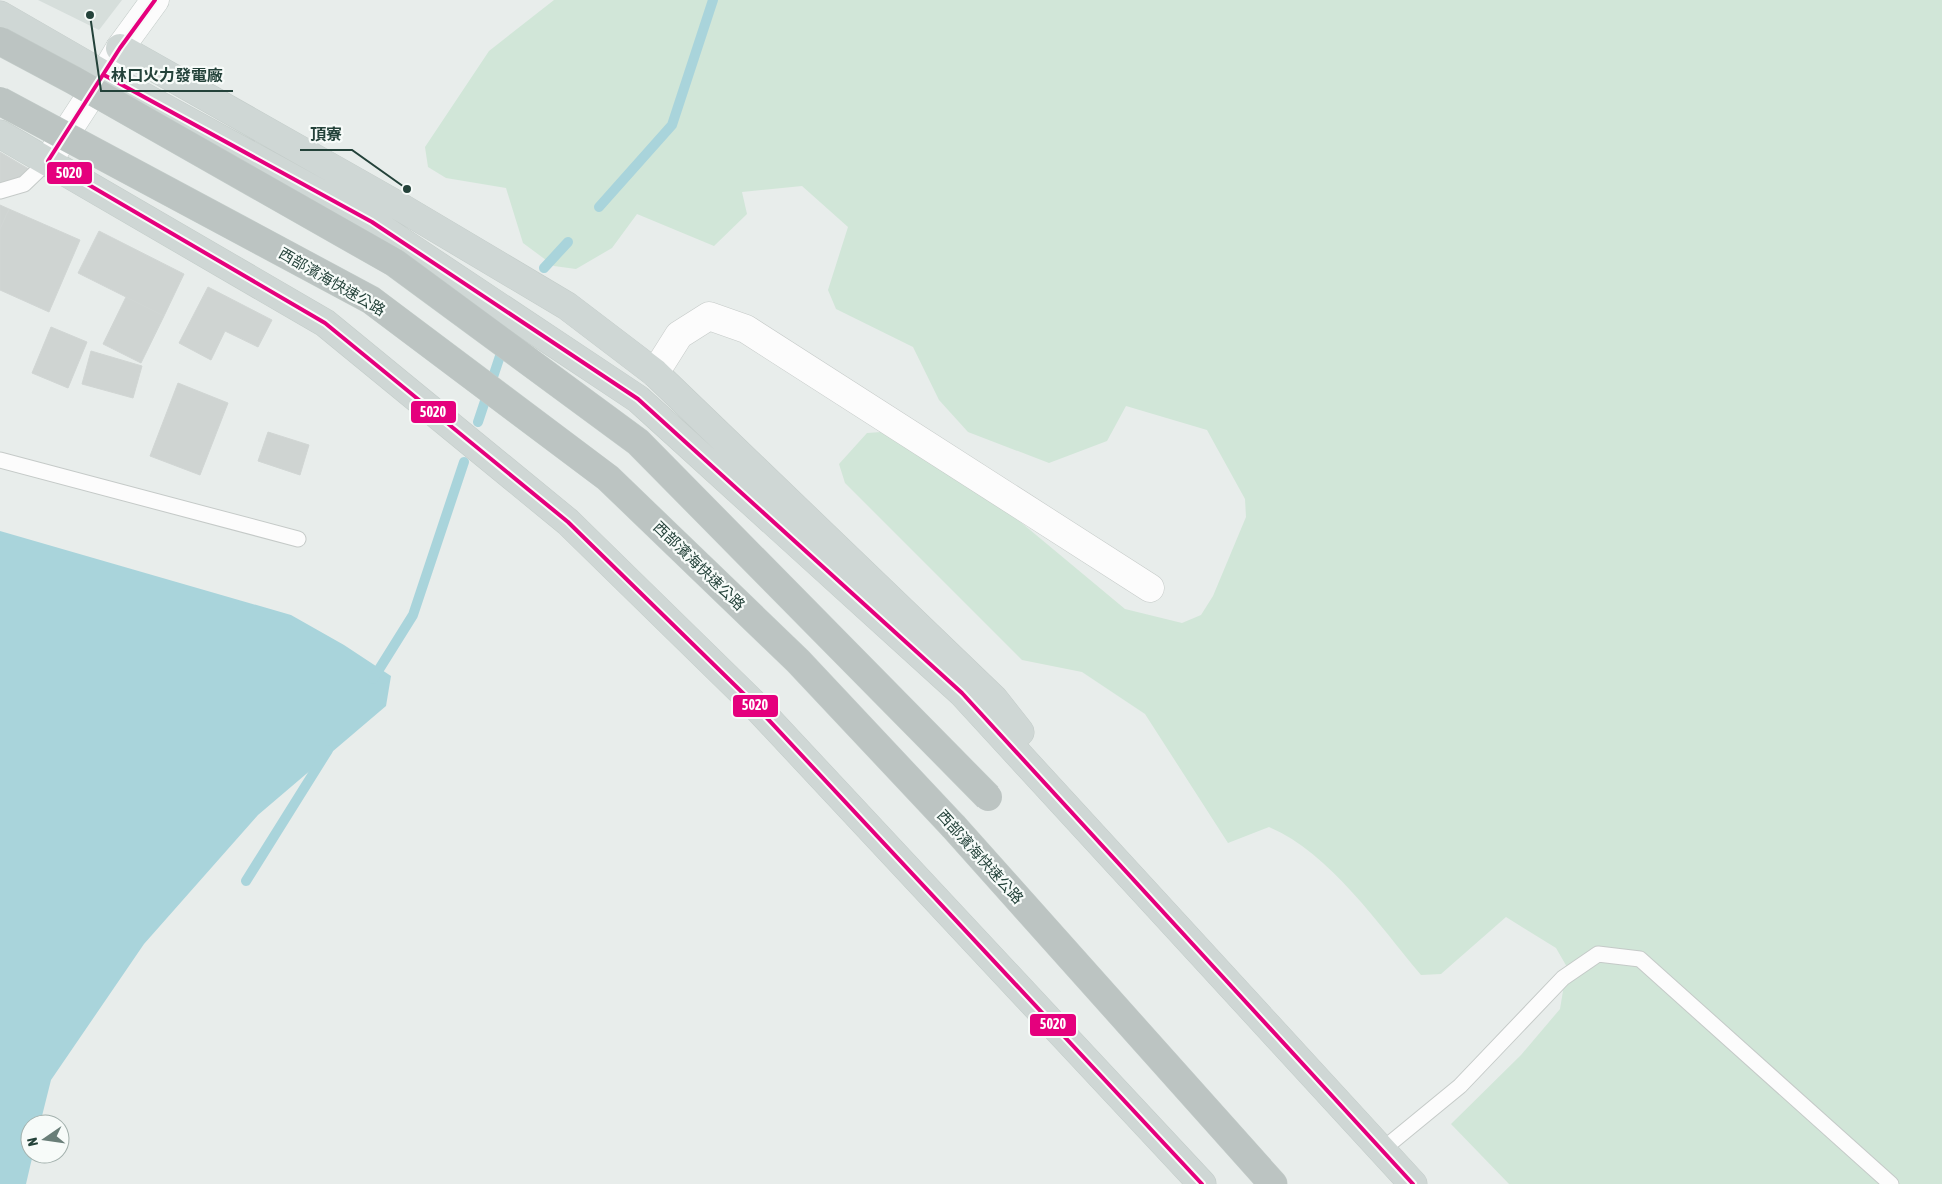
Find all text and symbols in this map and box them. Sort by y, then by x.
callout: 林口火力發電廠 [101,60,233,91]
text: 林口火力發電廠 [111,66,223,84]
callout: 頂寮 [300,119,352,150]
text: 頂寮 [310,125,342,143]
line badge: 5020 [46,161,93,185]
text: 5020 [56,165,83,181]
street label: 西部濱海快速公路 [276,244,388,319]
line badge: 5020 [410,400,457,424]
text: 5020 [420,404,447,420]
street label: 西部濱海快速公路 [650,518,748,613]
line badge: 5020 [732,694,779,718]
text: 5020 [742,697,769,713]
street label: 西部濱海快速公路 [934,806,1027,907]
line badge: 5020 [1029,1013,1077,1037]
text: 5020 [1040,1016,1067,1032]
north arrow [20,1114,70,1164]
text: N [24,1136,41,1148]

